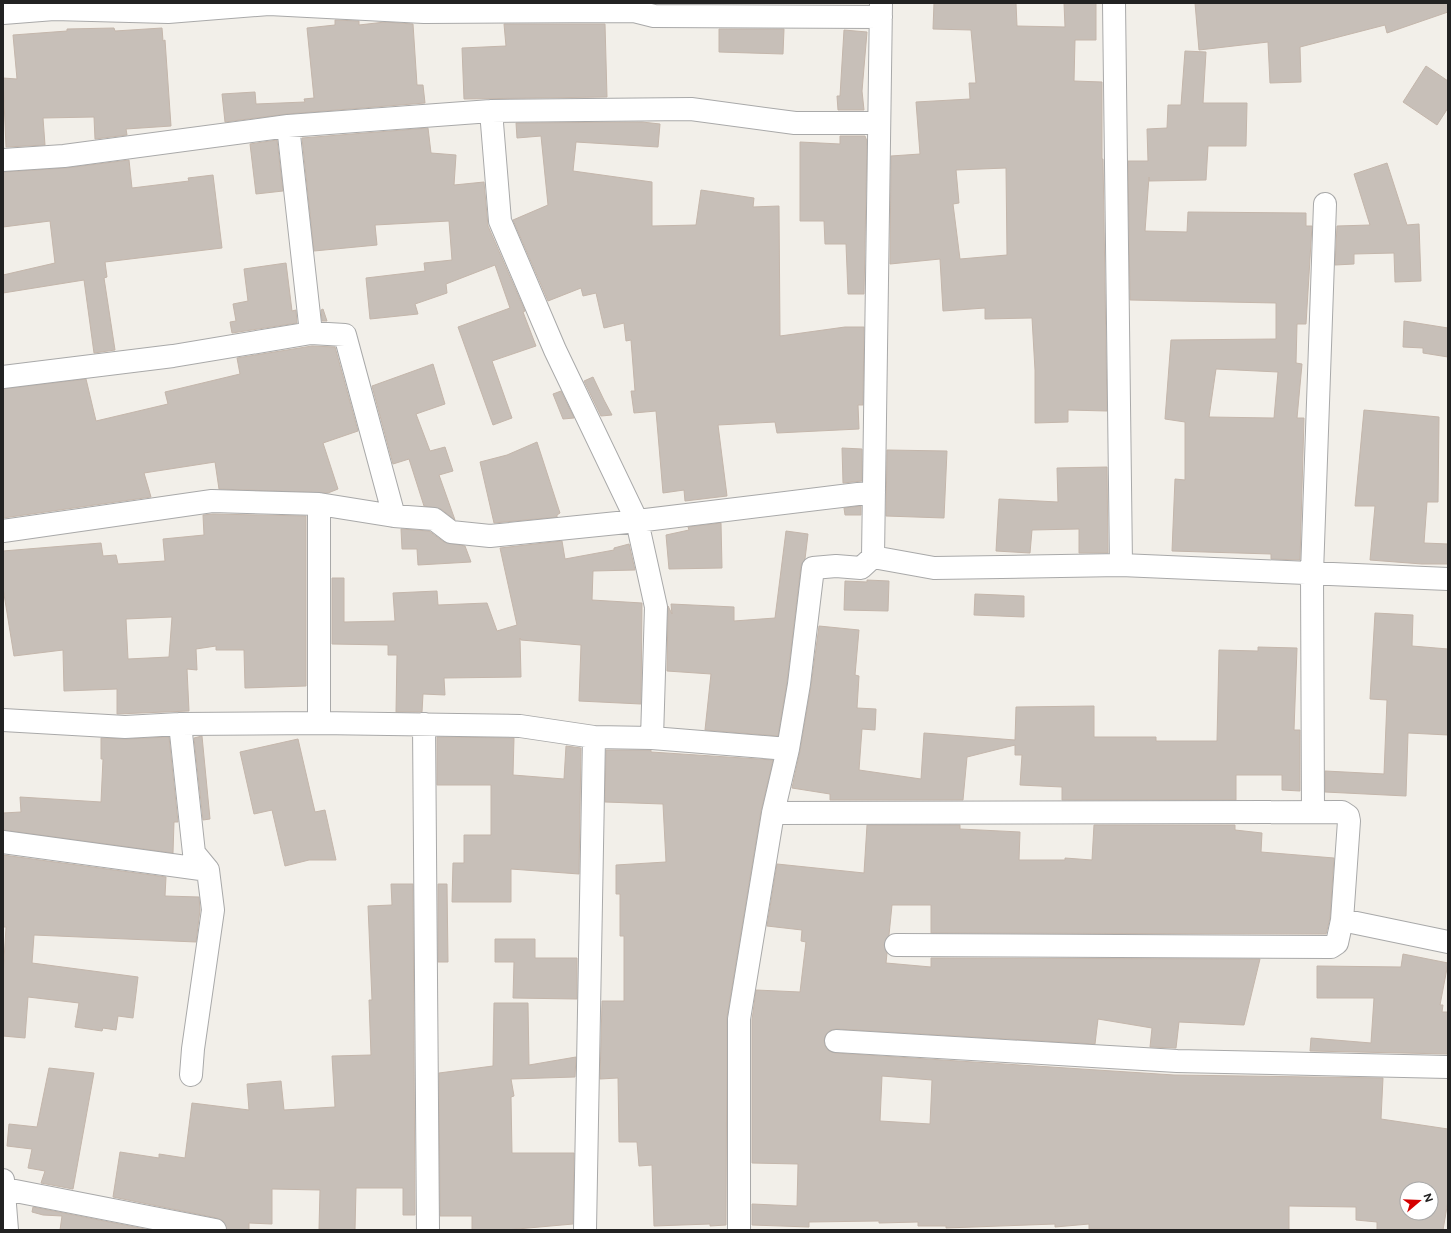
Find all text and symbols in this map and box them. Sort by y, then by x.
north arrow [1399,1181,1439,1221]
text: N [1420,1192,1436,1204]

